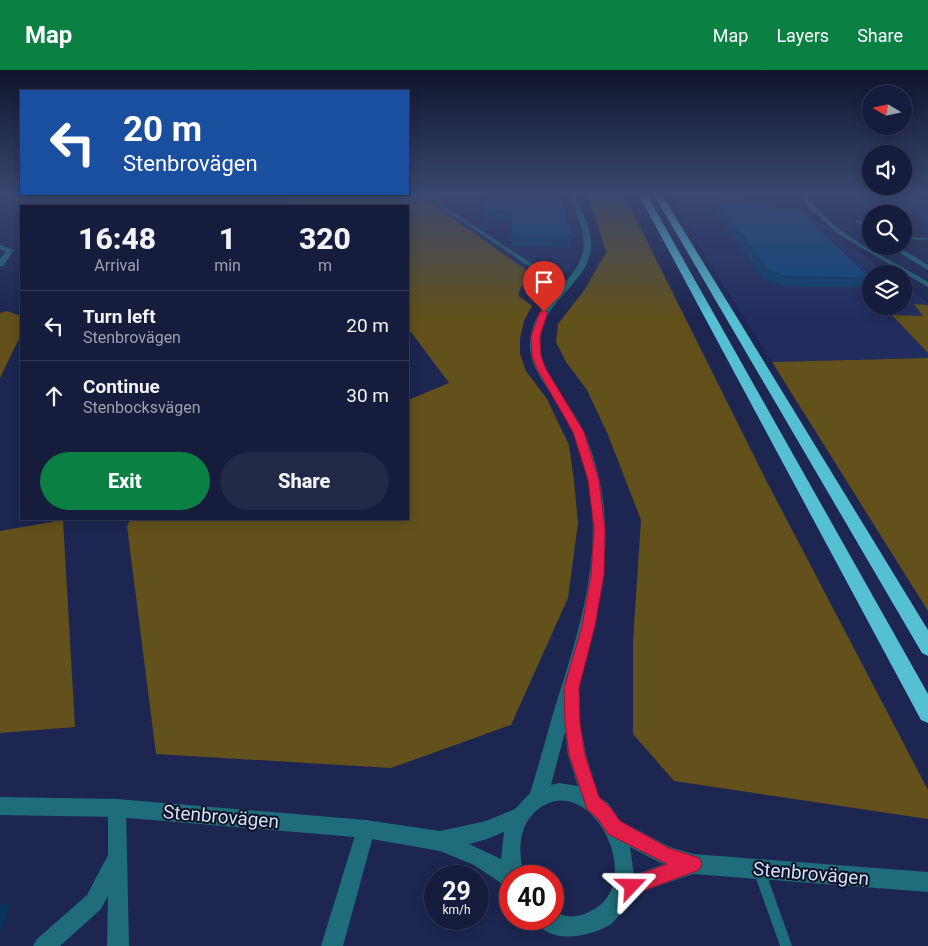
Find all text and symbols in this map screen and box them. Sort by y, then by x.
text: Map [25,21,72,49]
text: Map [713,25,748,46]
text: Layers [776,25,829,46]
text: Share [857,25,903,46]
north arrow [862,85,912,135]
map controls [862,85,912,315]
text: 20 m [123,109,202,150]
icon: left [40,110,105,175]
button: sound [862,145,912,195]
text: Stenbrovägen [123,151,258,176]
button: search [862,205,912,255]
text: 16:48 [78,221,156,256]
text: 1 [219,221,236,256]
text: 320 [299,221,351,256]
text: Arrival [94,256,140,275]
text: min [214,256,241,275]
text: m [318,256,332,275]
pin [523,261,565,312]
button: layers [862,265,912,315]
icon: arrive [530,268,558,296]
text: Turn left [83,305,156,328]
icon: left [40,312,68,340]
text: 20 m [346,314,389,337]
text: Stenbrovägen [83,328,181,347]
text: Continue [83,375,160,398]
icon: ahead [40,382,68,410]
text: 30 m [346,384,389,407]
text: Stenbocksvägen [83,398,201,417]
button: Exit [40,452,210,510]
button: Share [220,452,389,510]
street label: Stenbrovägen [162,800,280,833]
street label: Stenbrovägen [752,857,870,890]
position arrow [605,859,657,911]
speed limit sign: 40 [499,865,564,930]
text: 29 [442,877,471,906]
text: km/h [442,903,471,917]

